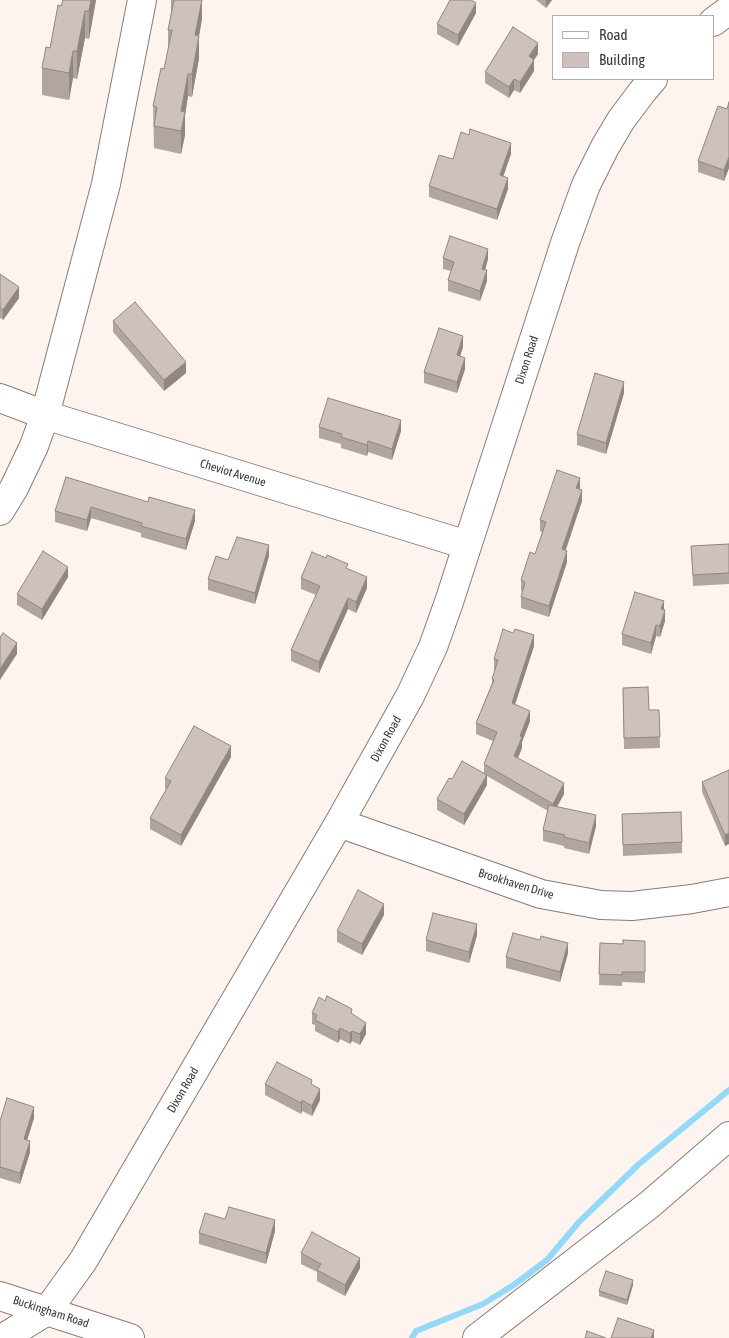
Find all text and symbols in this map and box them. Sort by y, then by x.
legend [552,15,714,80]
text: Road [599,26,628,43]
text: Building [599,51,645,68]
street label: Dixon Road [512,334,542,386]
street label: Cheviot Avenue [198,456,268,490]
street label: Dixon Road [368,714,404,764]
street label: Brookhaven Drive [476,866,556,902]
street label: Dixon Road [164,1065,202,1115]
street label: Buckingham Road [11,1293,91,1331]

